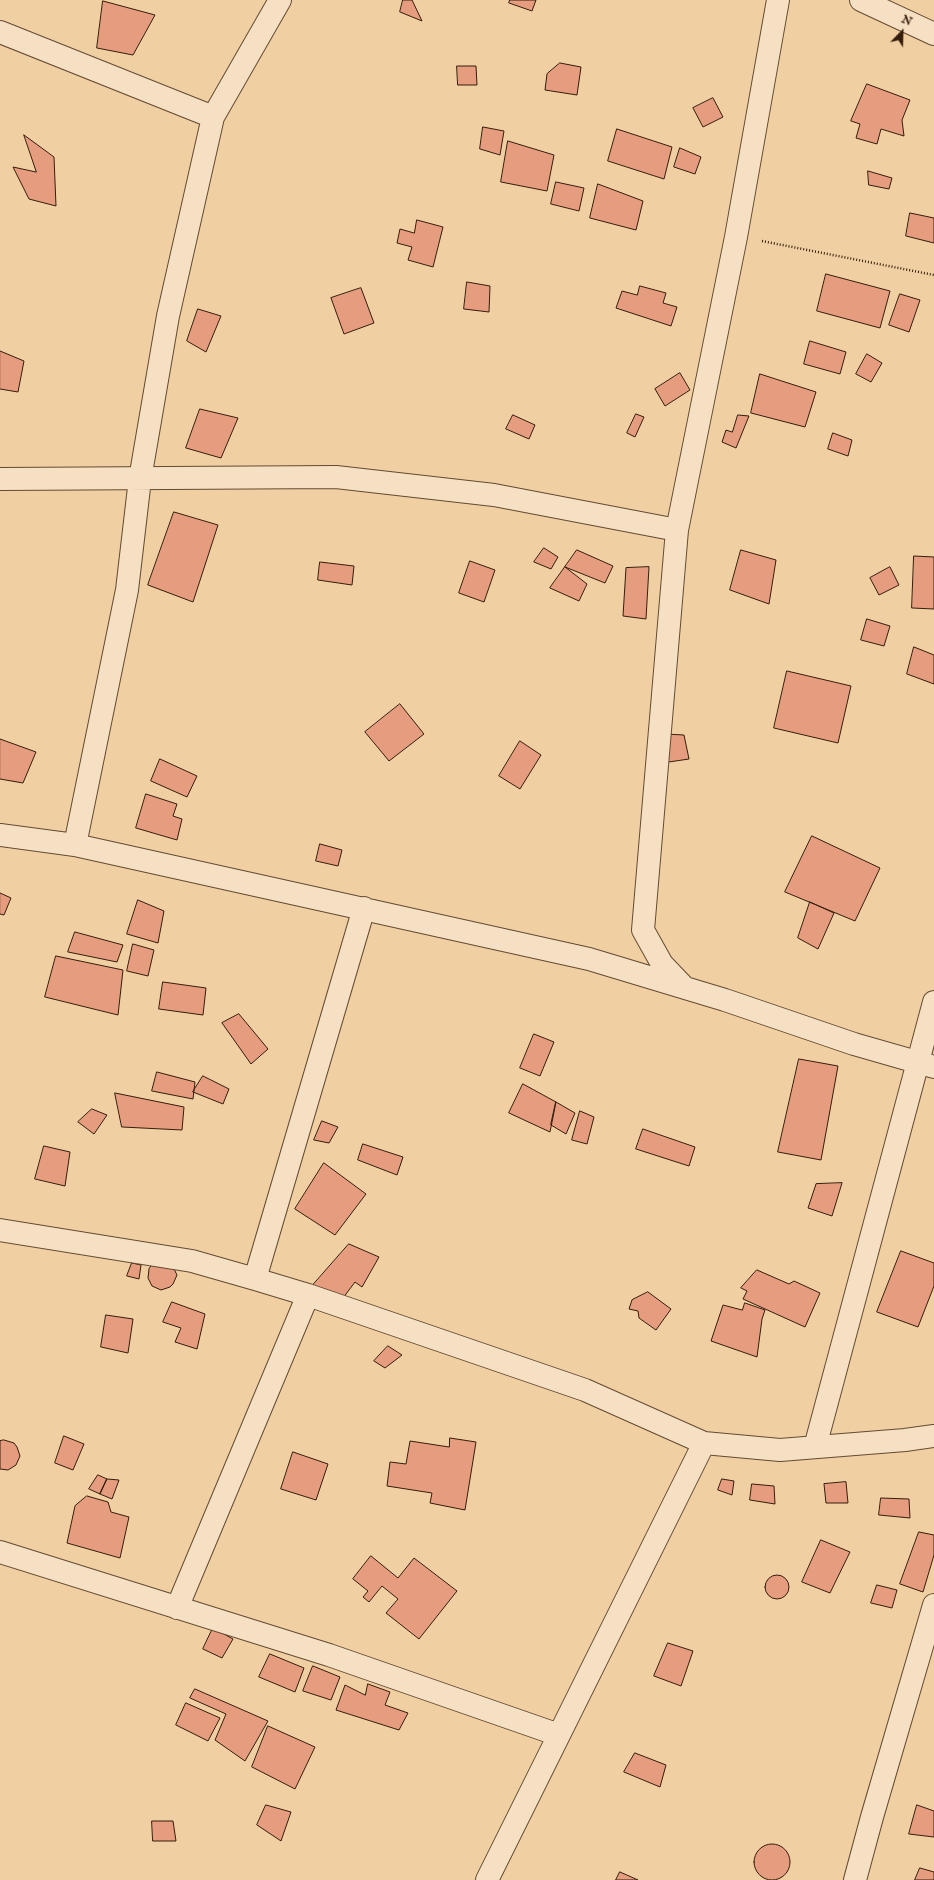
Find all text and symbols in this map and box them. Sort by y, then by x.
north arrow [882,12,922,52]
text: N [900,13,914,28]

